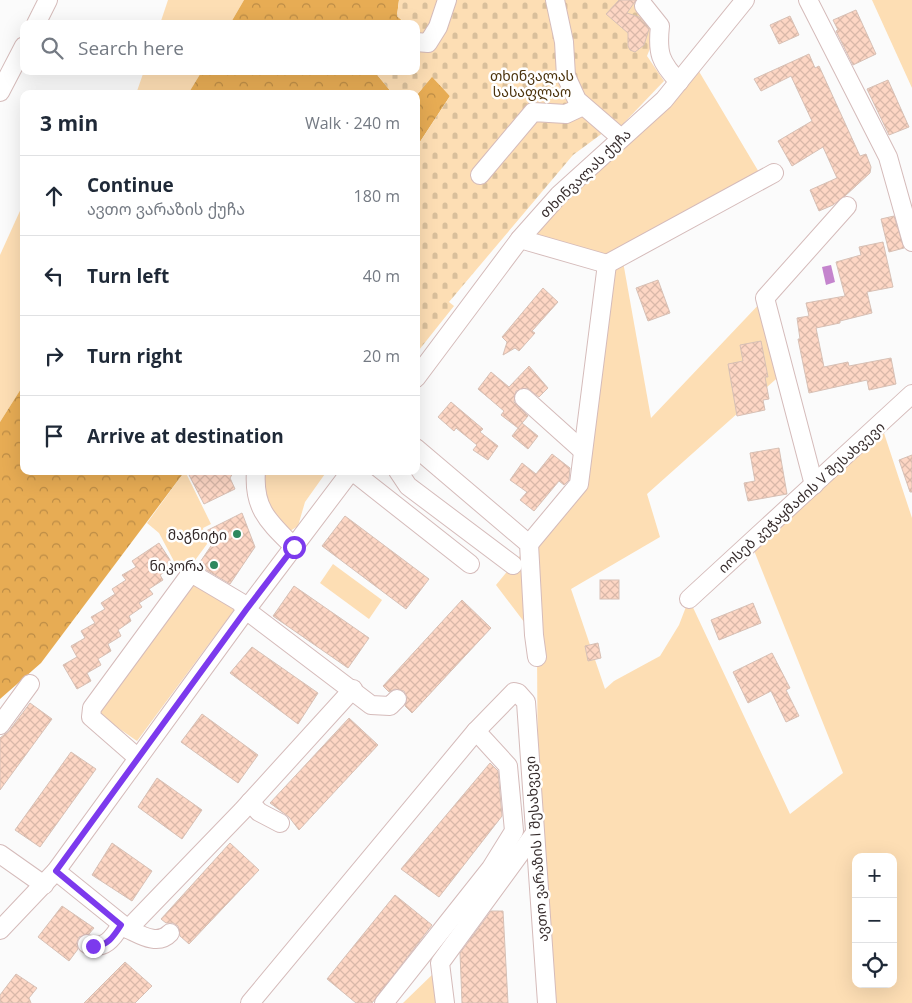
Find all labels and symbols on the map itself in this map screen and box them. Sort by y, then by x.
park label: თხინვალას სასაფლაო [490,66,574,101]
street label: თხინვალას ქუჩა [535,124,635,222]
street label: იოსებ კეჭაყმაძის V შესახვევი [714,417,888,577]
place label: მაგნიტი [168,525,227,544]
marker: მაგნიტი [231,528,243,540]
route start [283,536,306,559]
place label: ნიკორა [149,556,204,575]
marker: ნიკორა [208,559,220,571]
street label: ავთო ვარაზის I შესახვევი [520,755,552,943]
route end [82,935,105,958]

